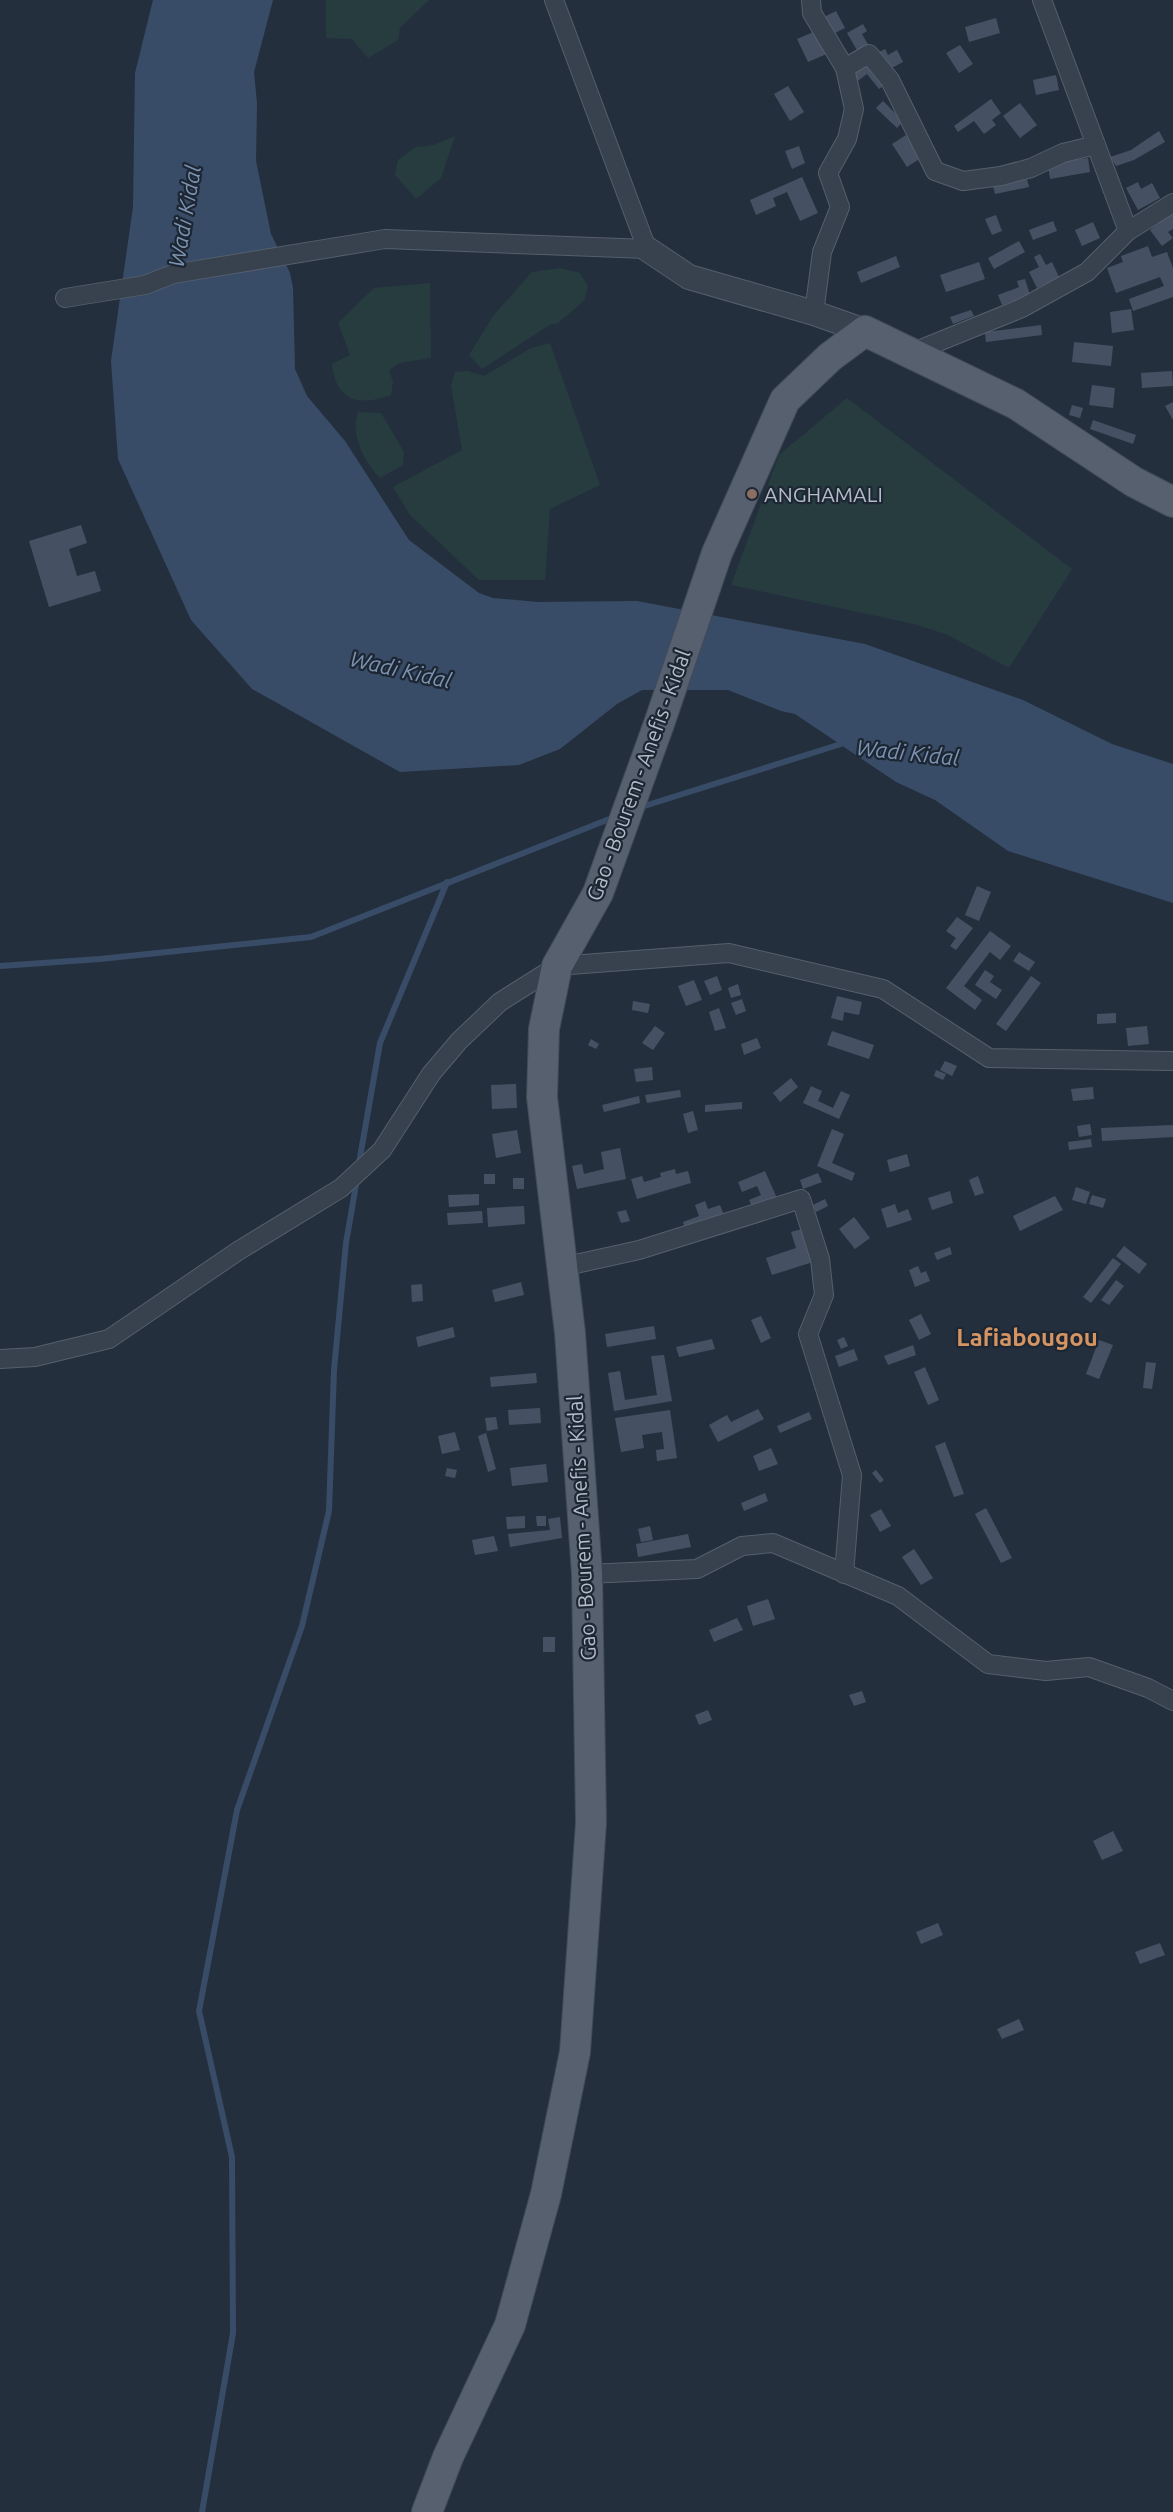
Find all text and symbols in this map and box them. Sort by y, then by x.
water label: Wadi Kidal [163,163,205,269]
place label: ANGHAMALI [764,482,883,506]
marker: ANGHAMALI [745,487,759,501]
water label: Wadi Kidal [348,645,454,693]
street label: Gao - Bourem - Anefis - Kidal [581,646,695,904]
water label: Wadi Kidal [855,734,961,770]
district label: Lafiabougou [956,1324,1098,1351]
street label: Gao - Bourem - Anefis - Kidal [562,1395,600,1661]

